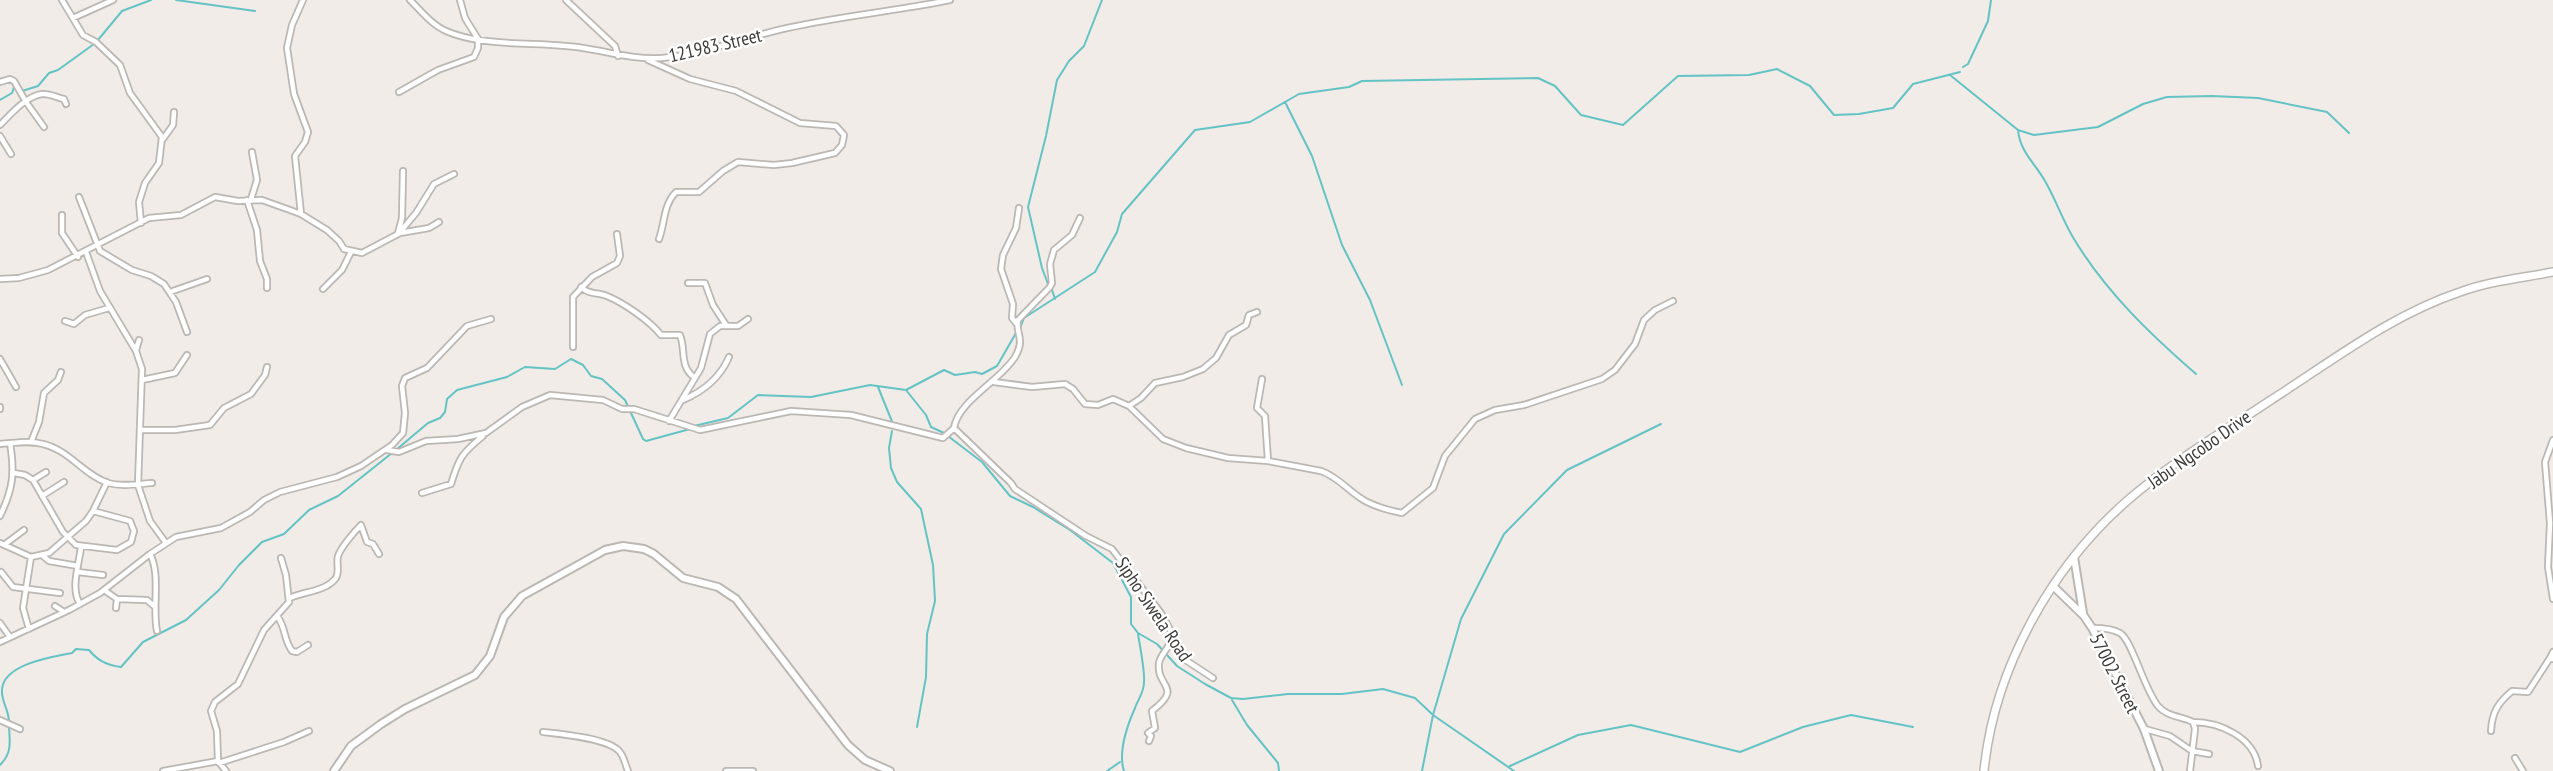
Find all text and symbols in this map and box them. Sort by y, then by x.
street label: 121983 Street [666,22,765,67]
street label: Jabu Ngcobo Drive [2142,404,2255,494]
street label: Sipho Siwela Road [1110,552,1198,666]
street label: 57002 Street [2085,629,2146,717]

